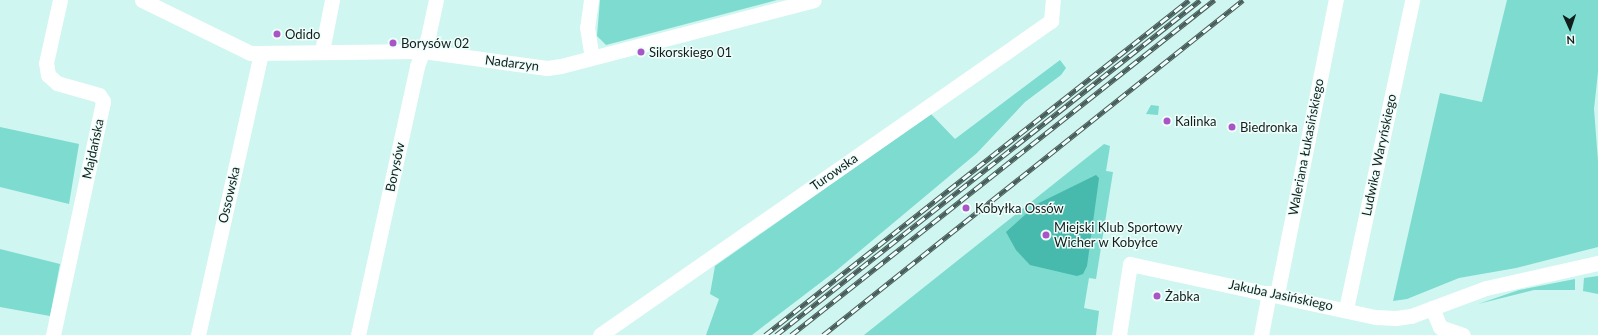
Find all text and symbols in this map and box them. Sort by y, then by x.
north arrow [1550,8,1590,48]
place label: Odido [285,26,320,42]
marker: Odido [272,29,282,39]
text: N [1566,34,1575,47]
place label: Borysów 02 [401,35,470,51]
marker: Borysów 02 [388,38,398,48]
place label: Sikorskiego 01 [649,44,732,60]
marker: Sikorskiego 01 [636,47,646,57]
street label: Nadarzyn [484,52,540,74]
street label: Waleriana Łukasińskiego [1285,77,1327,217]
street label: Ludwika Waryńskiego [1358,92,1400,218]
place label: Kalinka [1175,113,1217,129]
marker: Kalinka [1162,116,1172,126]
street label: Majdańska [79,117,107,181]
place label: Biedronka [1240,119,1298,135]
marker: Biedronka [1227,122,1237,132]
street label: Borysów [382,141,408,193]
street label: Turowska [807,150,861,194]
street label: Ossowska [215,165,243,225]
place label: Kobyłka Ossów [975,200,1064,216]
marker: Kobyłka Ossów [960,202,972,214]
place label: Miejski Klub Sportowy Wicher w Kobyłce [1054,220,1182,251]
marker: Miejski Klub Sportowy Wicher w Kobyłce [1041,230,1051,240]
street label: Jakuba Jasińskiego [1227,276,1335,314]
place label: Żabka [1165,288,1200,304]
marker: Żabka [1152,291,1162,301]

